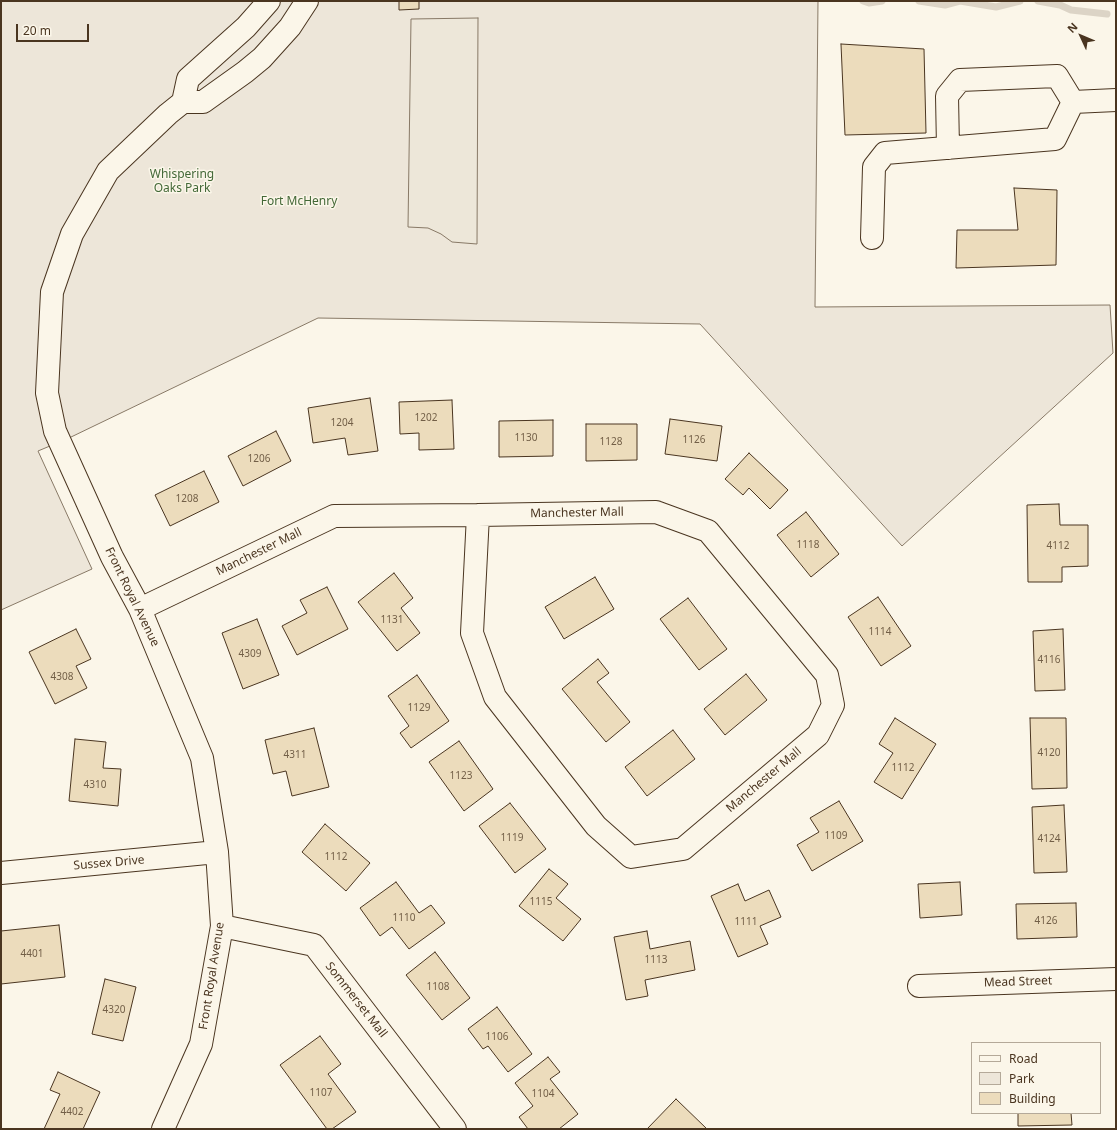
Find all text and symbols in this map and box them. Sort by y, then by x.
scale bar [18,16,91,42]
north arrow [1061,16,1101,56]
text: N [1063,19,1081,36]
text: 20 m [23,22,51,39]
park label: Whispering Oaks Park [150,168,214,196]
park label: Fort McHenry [261,195,337,209]
house number: 1202 [415,412,437,424]
house number: 1204 [331,417,353,429]
house number: 1130 [515,432,537,444]
house number: 1126 [683,434,705,446]
house number: 1128 [600,436,622,448]
house number: 1206 [248,453,270,465]
house number: 1208 [176,493,198,505]
street label: Manchester Mall [530,505,624,521]
street label: Manchester Mall [214,525,304,579]
house number: 1118 [797,539,819,551]
house number: 4112 [1047,540,1069,552]
street label: Front Royal Avenue [102,545,162,649]
house number: 1131 [381,614,403,626]
house number: 1114 [869,626,891,638]
house number: 4309 [239,648,261,660]
house number: 4116 [1038,654,1060,666]
house number: 4308 [51,671,73,683]
house number: 1129 [408,702,430,714]
street label: Manchester Mall [723,744,805,816]
house number: 4120 [1038,747,1060,759]
house number: 4311 [284,749,306,761]
house number: 1112 [892,762,914,774]
house number: 1123 [450,770,472,782]
house number: 4310 [84,779,106,791]
house number: 1109 [825,830,847,842]
house number: 1119 [501,832,523,844]
house number: 4124 [1038,833,1060,845]
house number: 1112 [325,851,347,863]
street label: Sussex Drive [73,853,145,873]
house number: 1115 [530,896,552,908]
house number: 1110 [393,912,415,924]
house number: 4126 [1035,915,1057,927]
house number: 1111 [735,916,757,928]
street label: Front Royal Avenue [196,921,228,1031]
house number: 4401 [21,948,43,960]
house number: 1113 [645,954,667,966]
street label: Sommerset Mall [322,959,390,1041]
street label: Mead Street [984,974,1052,990]
house number: 1108 [427,981,449,993]
house number: 4320 [103,1004,125,1016]
house number: 1106 [486,1031,508,1043]
legend [971,1042,1101,1114]
text: Road [1009,1050,1038,1067]
text: Park [1009,1070,1034,1087]
house number: 1107 [310,1087,332,1099]
house number: 1104 [532,1088,554,1100]
text: Building [1009,1090,1056,1107]
house number: 4402 [61,1106,83,1118]

